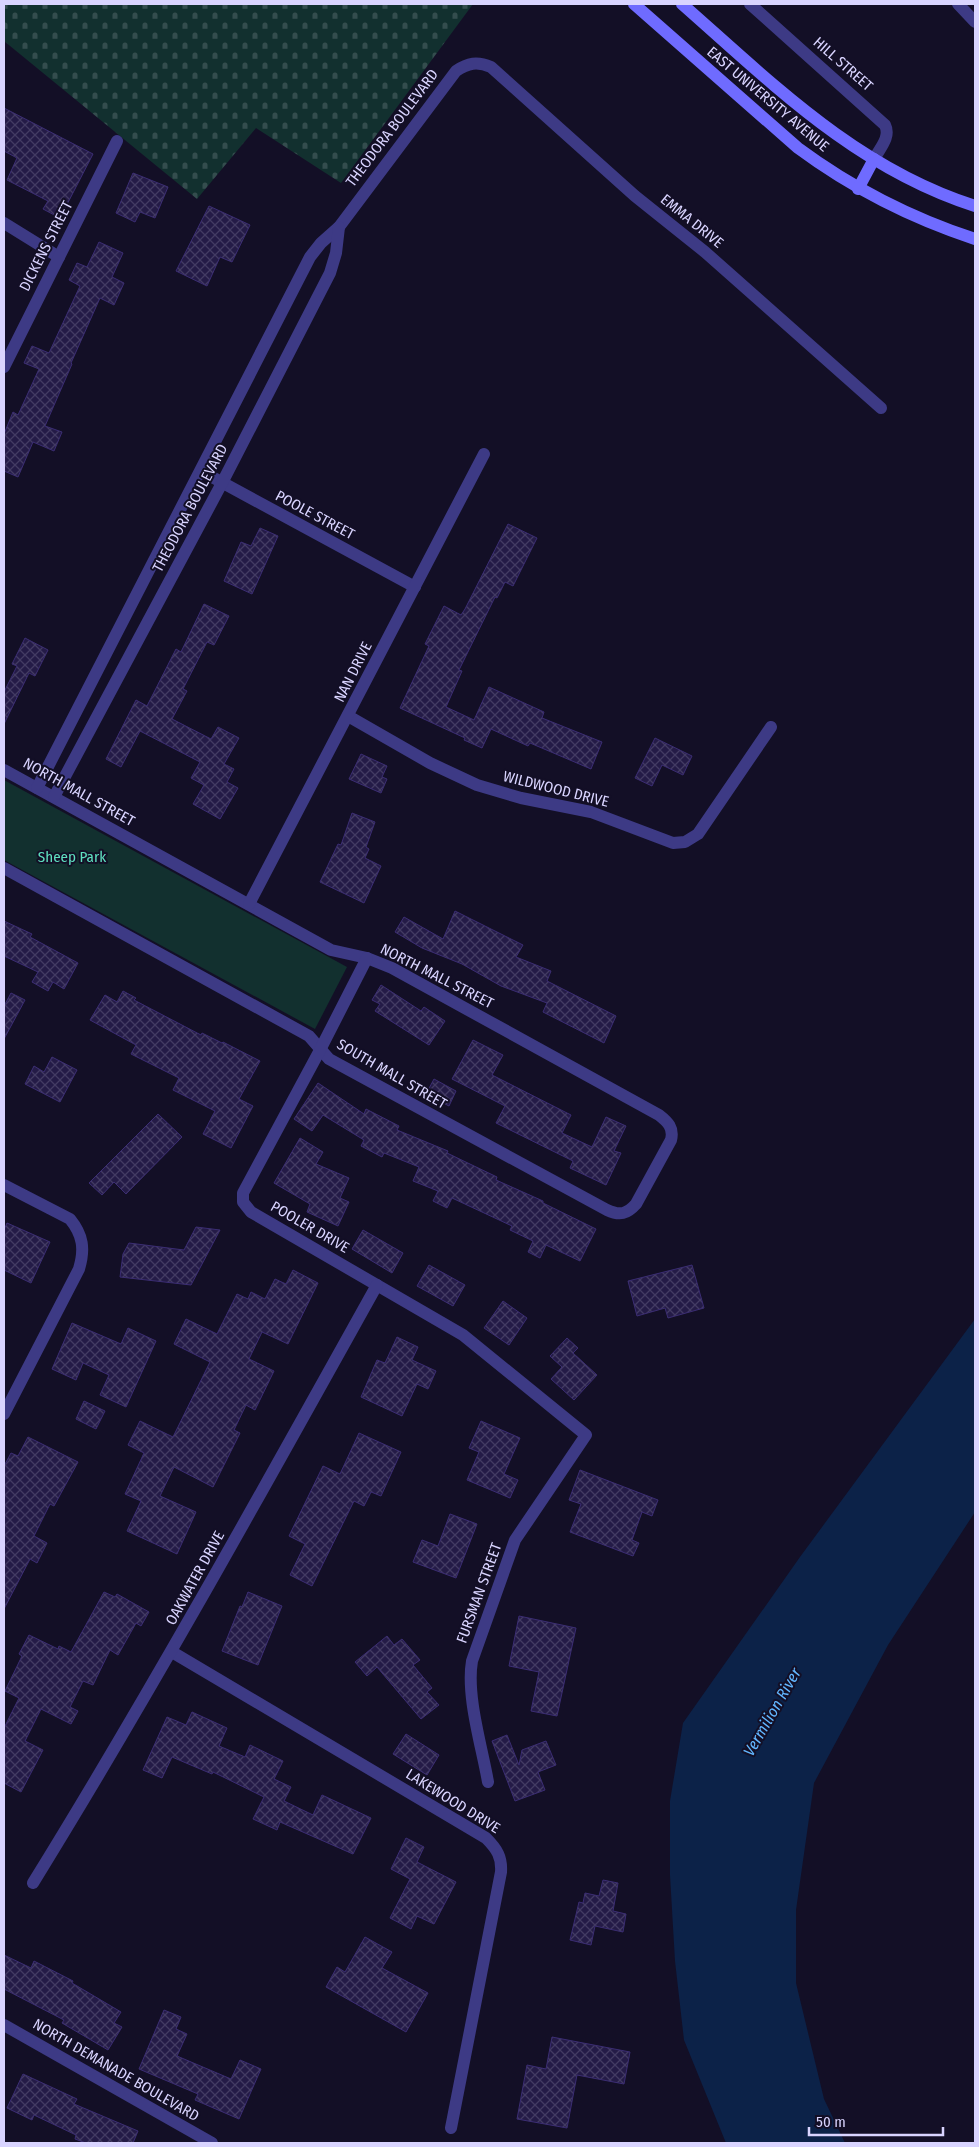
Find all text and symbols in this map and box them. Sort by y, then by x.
street label: HILL STREET [810,33,877,95]
street label: EAST UNIVERSITY AVENUE [703,43,833,155]
street label: THEODORA BOULEVARD [342,66,442,190]
street label: EMMA DRIVE [657,190,727,252]
street label: DICKENS STREET [16,198,76,294]
street label: THEODORA BOULEVARD [149,441,231,575]
street label: POOLE STREET [272,487,358,543]
street label: NAN DRIVE [330,639,376,705]
street label: NORTH MALL STREET [20,754,138,830]
street label: WILDWOOD DRIVE [501,767,611,811]
park label: Sheep Park [38,848,106,866]
street label: NORTH MALL STREET [377,940,497,1012]
street label: SOUTH MALL STREET [334,1035,450,1113]
street label: POOLER DRIVE [268,1197,352,1257]
street label: OAKWATER DRIVE [162,1528,228,1628]
street label: FURSMAN STREET [453,1540,505,1646]
water label: Vermilion River [739,1664,805,1759]
street label: LAKEWOOD DRIVE [403,1765,503,1837]
street label: NORTH DEMANADE BOULEVARD [30,2015,202,2125]
scale bar [809,2104,943,2136]
text: 50 m [816,2113,846,2131]

